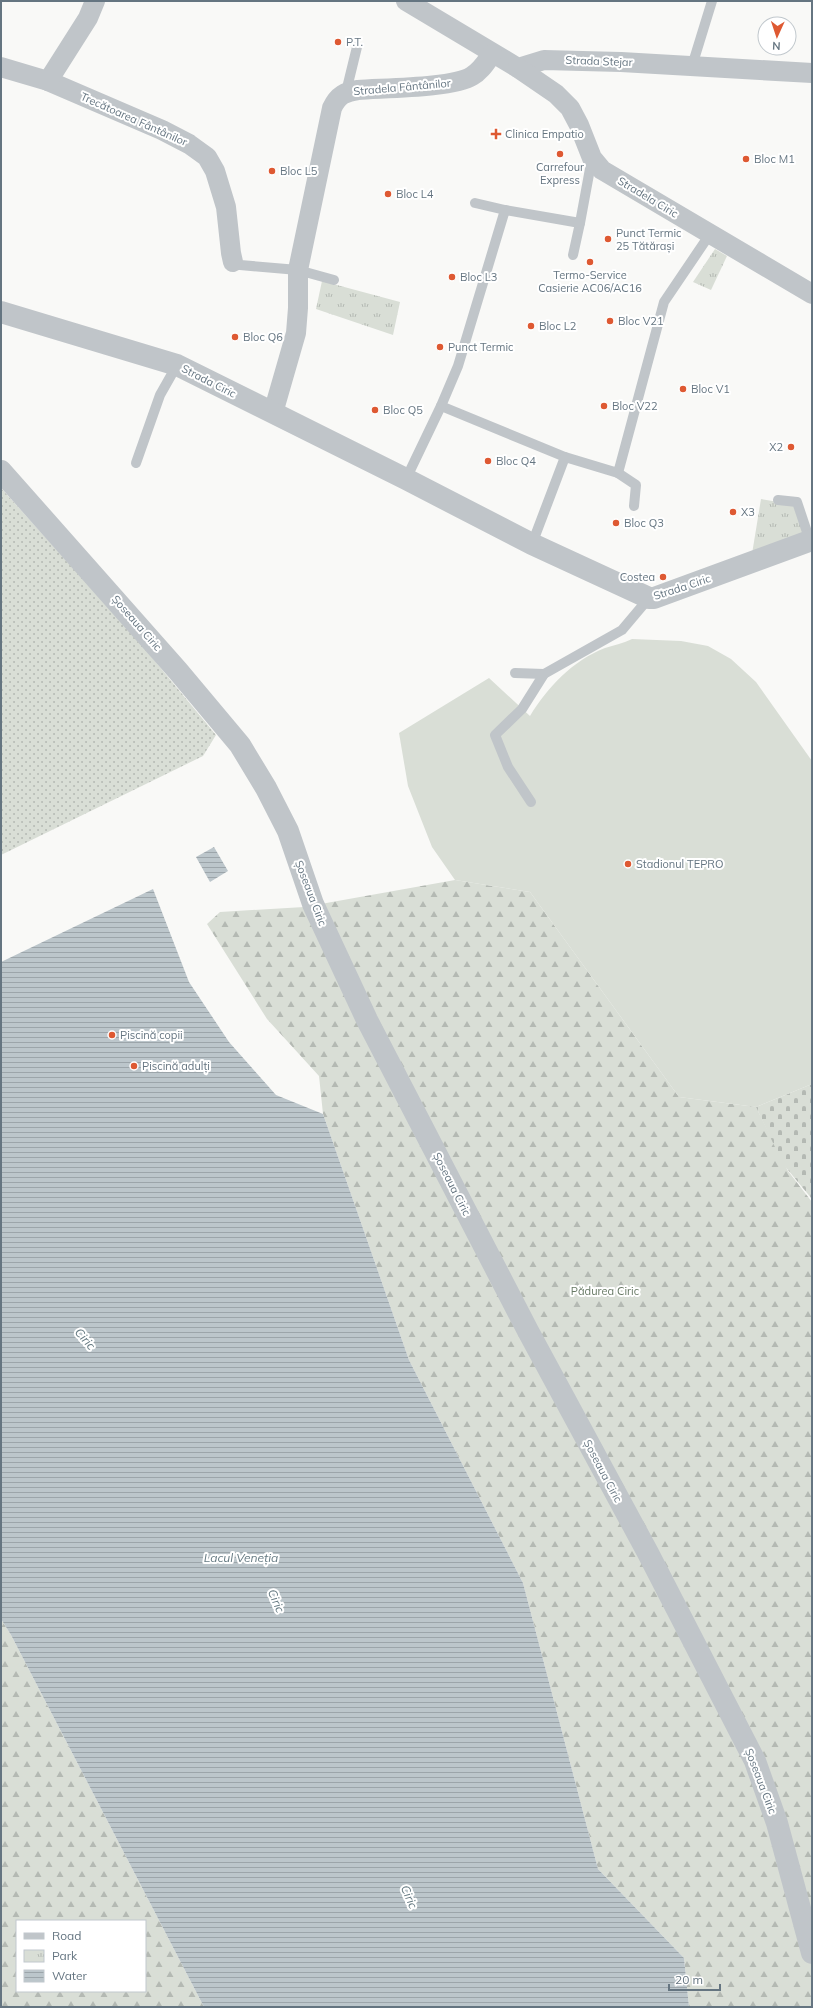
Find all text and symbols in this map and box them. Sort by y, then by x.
north arrow [757,16,797,56]
place label: P.T. [346,35,363,49]
marker: P.T. [333,37,343,47]
text: N [772,39,781,53]
street label: Strada Stejar [565,53,633,69]
street label: Stradela Fântânilor [353,76,451,98]
street label: Trecătoarea Fântânilor [78,89,190,149]
place label: Clinica Empatio [505,127,584,141]
marker: Clinica Empatio [490,128,502,140]
marker: Carrefour Express [555,149,565,159]
place label: Bloc M1 [754,152,795,166]
marker: Bloc M1 [741,154,751,164]
place label: Carrefour Express [536,160,584,187]
place label: Bloc L5 [280,164,318,178]
marker: Bloc L5 [267,166,277,176]
street label: Stradela Ciric [615,173,681,221]
place label: Bloc L4 [396,187,434,201]
marker: Bloc L4 [383,189,393,199]
place label: Punct Termic 25 Tătărași [616,226,682,254]
marker: Punct Termic 25 Tătărași [603,234,613,244]
marker: Termo-Service Casierie AC06/AC16 [585,257,595,267]
place label: Termo-Service Casierie AC06/AC16 [538,268,642,295]
place label: Bloc L3 [460,270,497,284]
marker: Bloc L3 [447,272,457,282]
place label: Bloc V21 [618,314,664,328]
marker: Bloc V21 [605,316,615,326]
place label: Bloc L2 [539,319,577,333]
marker: Bloc L2 [526,321,536,331]
place label: Bloc Q6 [243,330,283,344]
marker: Bloc Q6 [230,332,240,342]
place label: Punct Termic [448,340,514,354]
marker: Punct Termic [435,342,445,352]
street label: Strada Ciric [179,361,239,401]
place label: Bloc V1 [691,382,730,396]
marker: Bloc V1 [678,384,688,394]
place label: Bloc V22 [612,399,658,413]
marker: Bloc V22 [599,401,609,411]
place label: Bloc Q5 [383,403,423,417]
marker: Bloc Q5 [370,405,380,415]
place label: X2 [769,440,783,454]
marker: X2 [786,442,796,452]
place label: Bloc Q4 [496,454,536,468]
marker: Bloc Q4 [483,456,493,466]
place label: X3 [741,505,755,519]
marker: X3 [728,507,738,517]
place label: Bloc Q3 [624,516,664,530]
marker: Bloc Q3 [611,518,621,528]
place label: Costea [620,570,655,584]
street label: Strada Ciric [652,571,713,603]
marker: Costea [658,572,668,582]
street label: Șoseaua Ciric [108,592,165,655]
place label: Stadionul TEPRO [636,857,723,871]
street label: Șoseaua Ciric [291,858,330,929]
marker: Stadionul TEPRO [623,859,633,869]
place label: Piscină copii [120,1028,183,1042]
marker: Piscină copii [107,1030,117,1040]
place label: Piscină adulți [142,1059,210,1074]
marker: Piscină adulți [129,1061,139,1071]
street label: Șoseaua Ciric [429,1150,474,1219]
park label: Pădurea Ciric [571,1284,640,1298]
water label: Ciric [72,1325,99,1353]
street label: Șoseaua Ciric [580,1437,626,1506]
water label: Lacul Veneția [204,1550,278,1566]
water label: Ciric [265,1587,288,1615]
street label: Șoseaua Ciric [741,1746,780,1817]
water label: Ciric [398,1883,421,1911]
legend [16,1920,146,1992]
text: Road [52,1928,81,1943]
text: Park [52,1948,78,1963]
scale bar [669,1966,720,1992]
text: Water [52,1968,88,1983]
text: 20 m [675,1972,703,1987]

